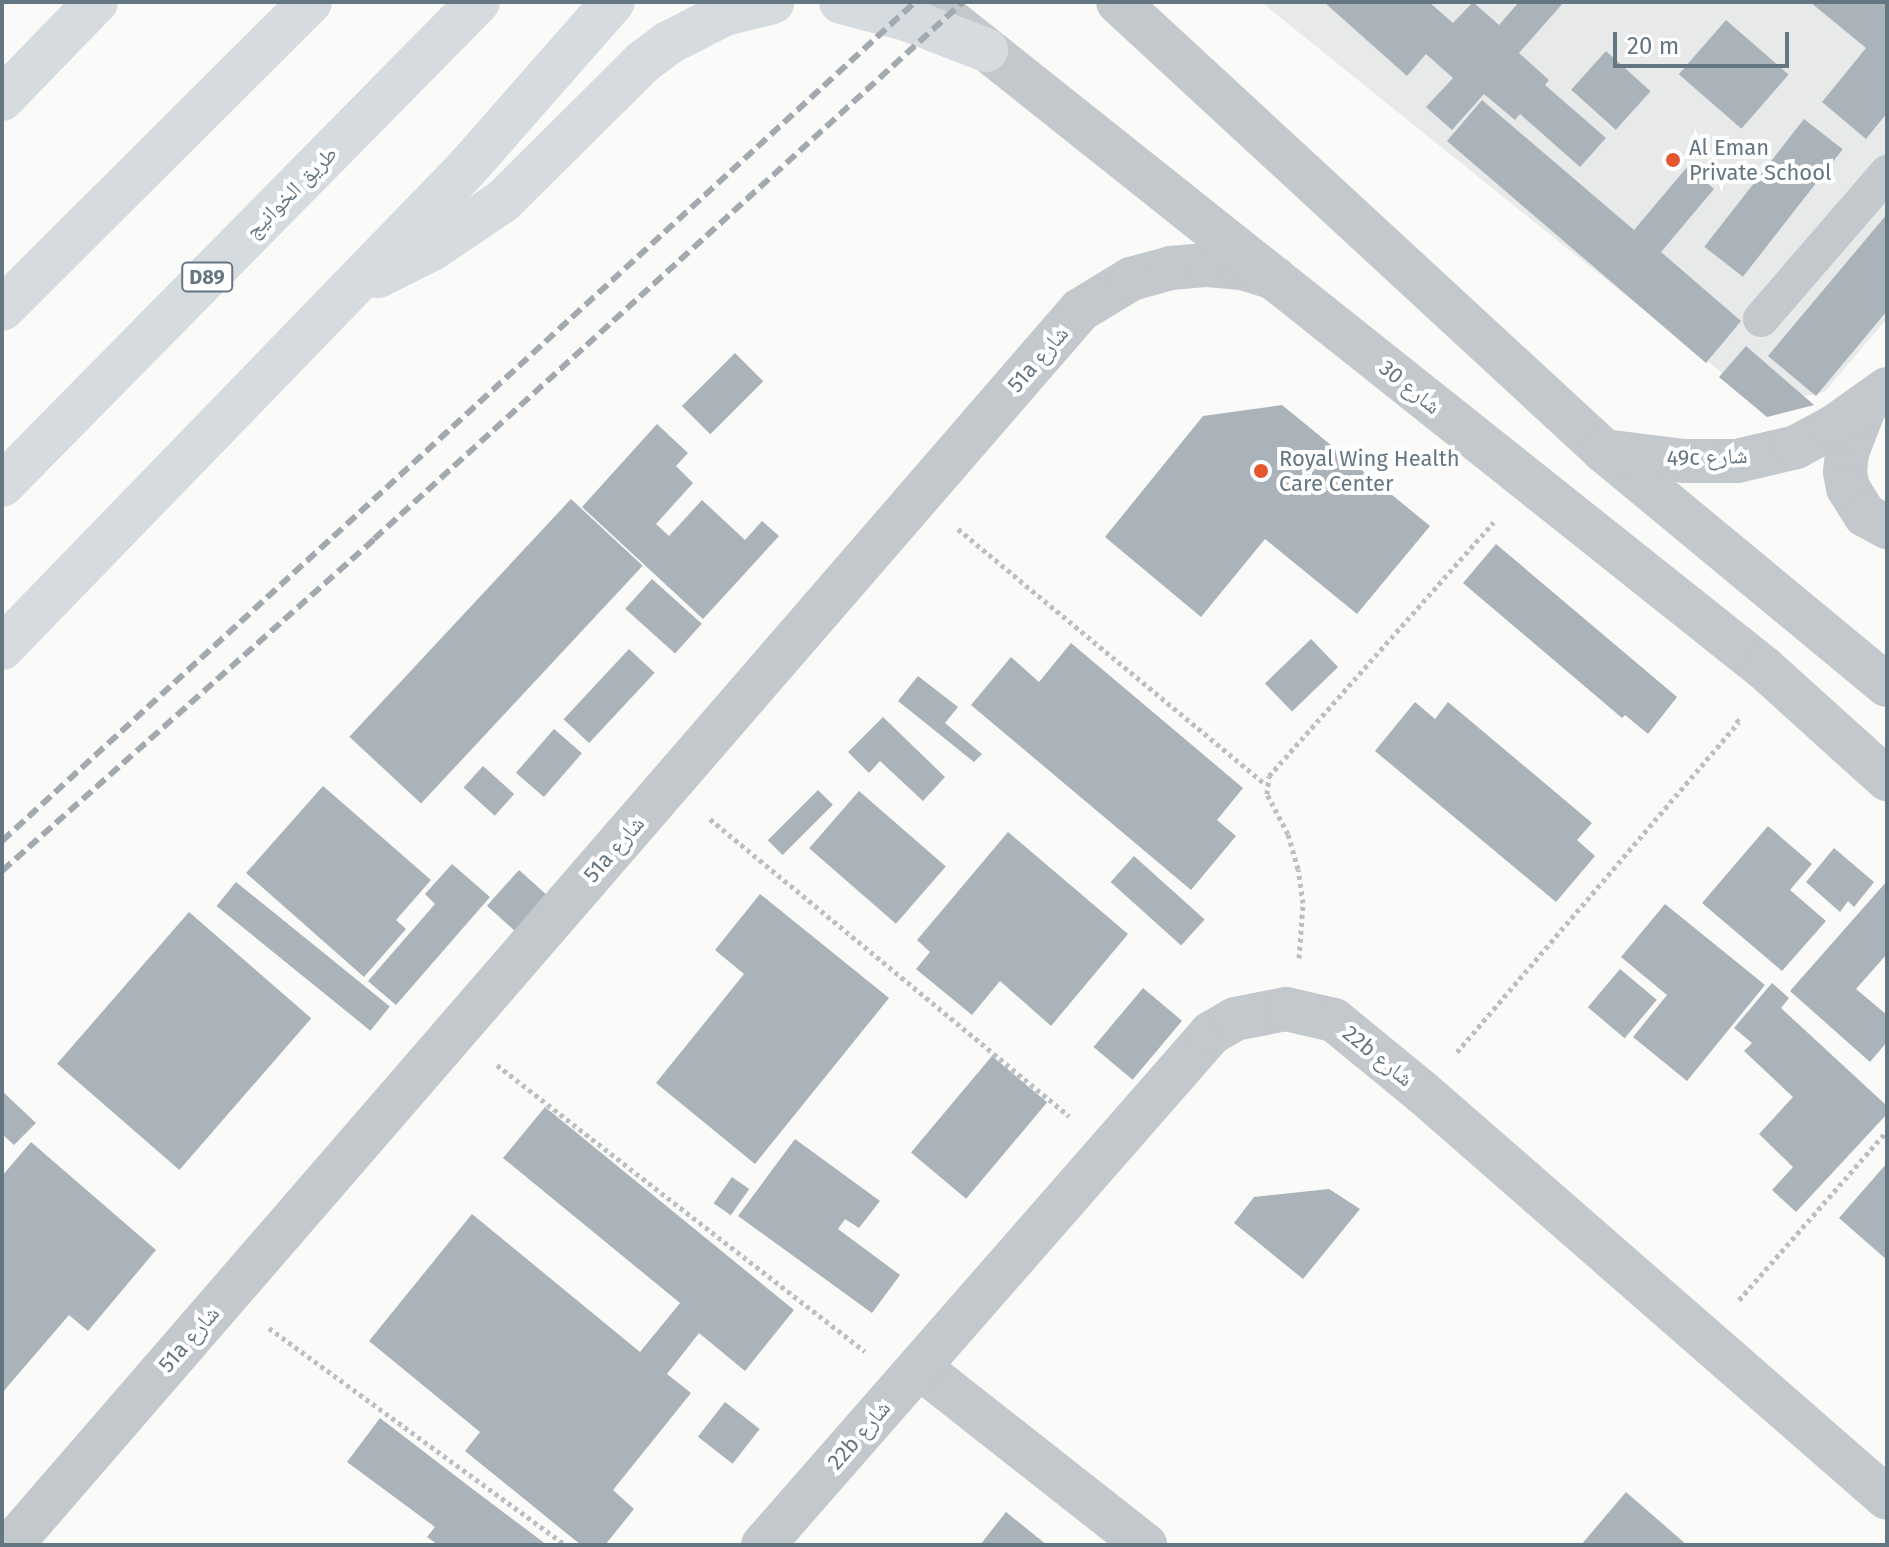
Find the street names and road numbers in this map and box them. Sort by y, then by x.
street label: طريق الخوانيج [239,140,343,244]
road number: D89 [181,261,233,293]
street label: 51a شارع [1002,321,1074,397]
street label: شارع 30 [1374,354,1446,420]
street label: 49c شارع [1666,442,1748,472]
street label: 51a شارع [578,811,650,887]
street label: 22b شارع [1338,1020,1418,1092]
street label: 51a شارع [153,1301,225,1377]
street label: 22b شارع [822,1395,896,1475]

